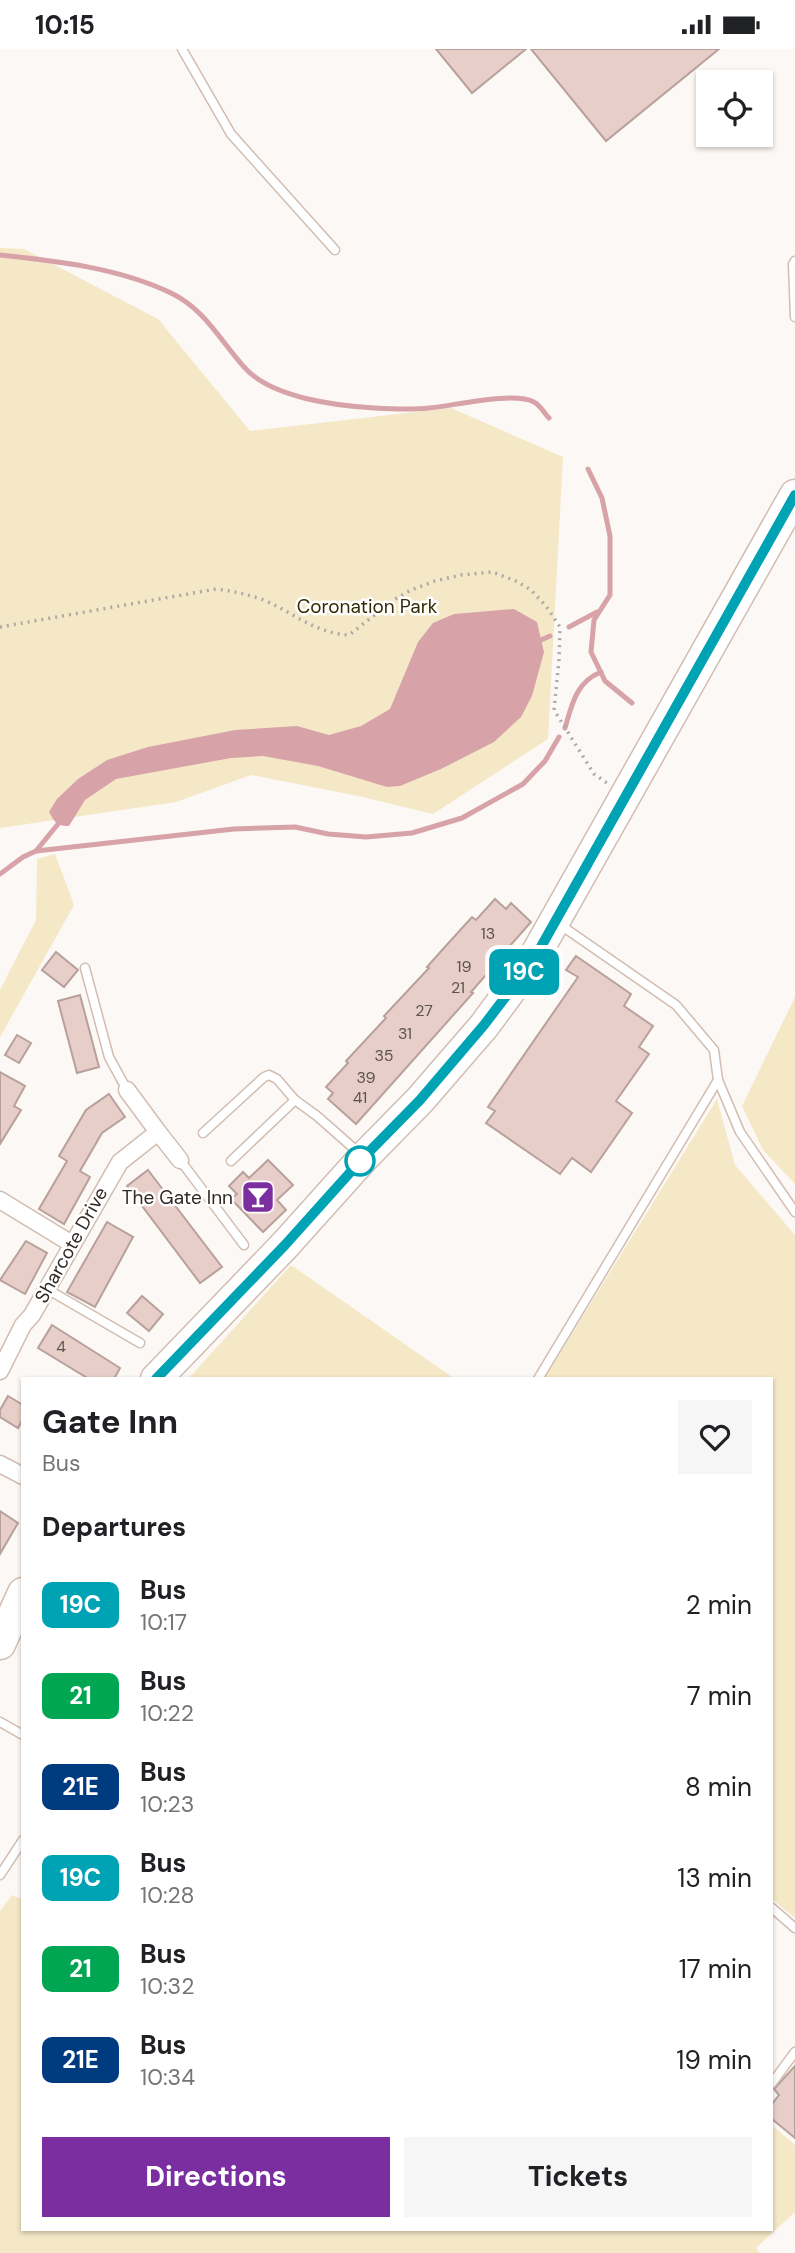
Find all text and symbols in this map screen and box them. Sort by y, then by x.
text: 10:15 [35,8,95,42]
map controls [696,70,773,147]
button: locate [696,70,773,147]
park label: Coronation Park [297,594,438,619]
house number: 13 [481,923,495,944]
line badge: 19C [484,949,564,995]
house number: 19 [456,956,472,977]
text: 19C [503,956,545,987]
house number: 21 [451,977,465,998]
house number: 27 [415,1000,433,1021]
house number: 31 [398,1023,412,1044]
house number: 35 [374,1045,394,1066]
house number: 39 [356,1067,376,1088]
house number: 41 [353,1087,367,1108]
unlabelled marker [345,1146,375,1176]
bar icon: The Gate Inn [239,1178,277,1216]
street label: Sharcote Drive [29,1183,113,1307]
place label: The Gate Inn [122,1185,233,1210]
house number: 4 [56,1336,66,1357]
text: Gate Inn [42,1400,178,1443]
button: heart [678,1400,752,1474]
text: Bus [42,1448,81,1478]
text: Departures [42,1510,186,1544]
text: Bus [140,1573,186,1607]
text: 2 min [686,1588,752,1622]
text: 19C [60,1589,101,1620]
text: 10:17 [140,1607,187,1637]
text: Bus [140,1664,186,1698]
text: 7 min [687,1679,752,1713]
text: 21 [69,1680,92,1711]
text: 10:22 [140,1698,194,1728]
text: Bus [140,1755,186,1789]
text: 8 min [685,1770,752,1804]
text: 21E [62,1771,99,1802]
text: 10:23 [140,1789,194,1819]
text: Bus [140,1846,186,1880]
text: 13 min [677,1861,752,1895]
text: 19C [60,1862,101,1893]
text: 10:28 [140,1880,194,1910]
text: Bus [140,1937,186,1971]
text: 17 min [679,1952,752,1986]
text: 21 [69,1953,92,1984]
text: 10:32 [140,1971,194,2001]
text: Bus [140,2028,186,2062]
text: 19 min [676,2043,752,2077]
text: 21E [62,2044,99,2075]
text: 10:34 [140,2062,195,2092]
button: Directions [42,2137,390,2217]
button: Tickets [404,2137,752,2217]

